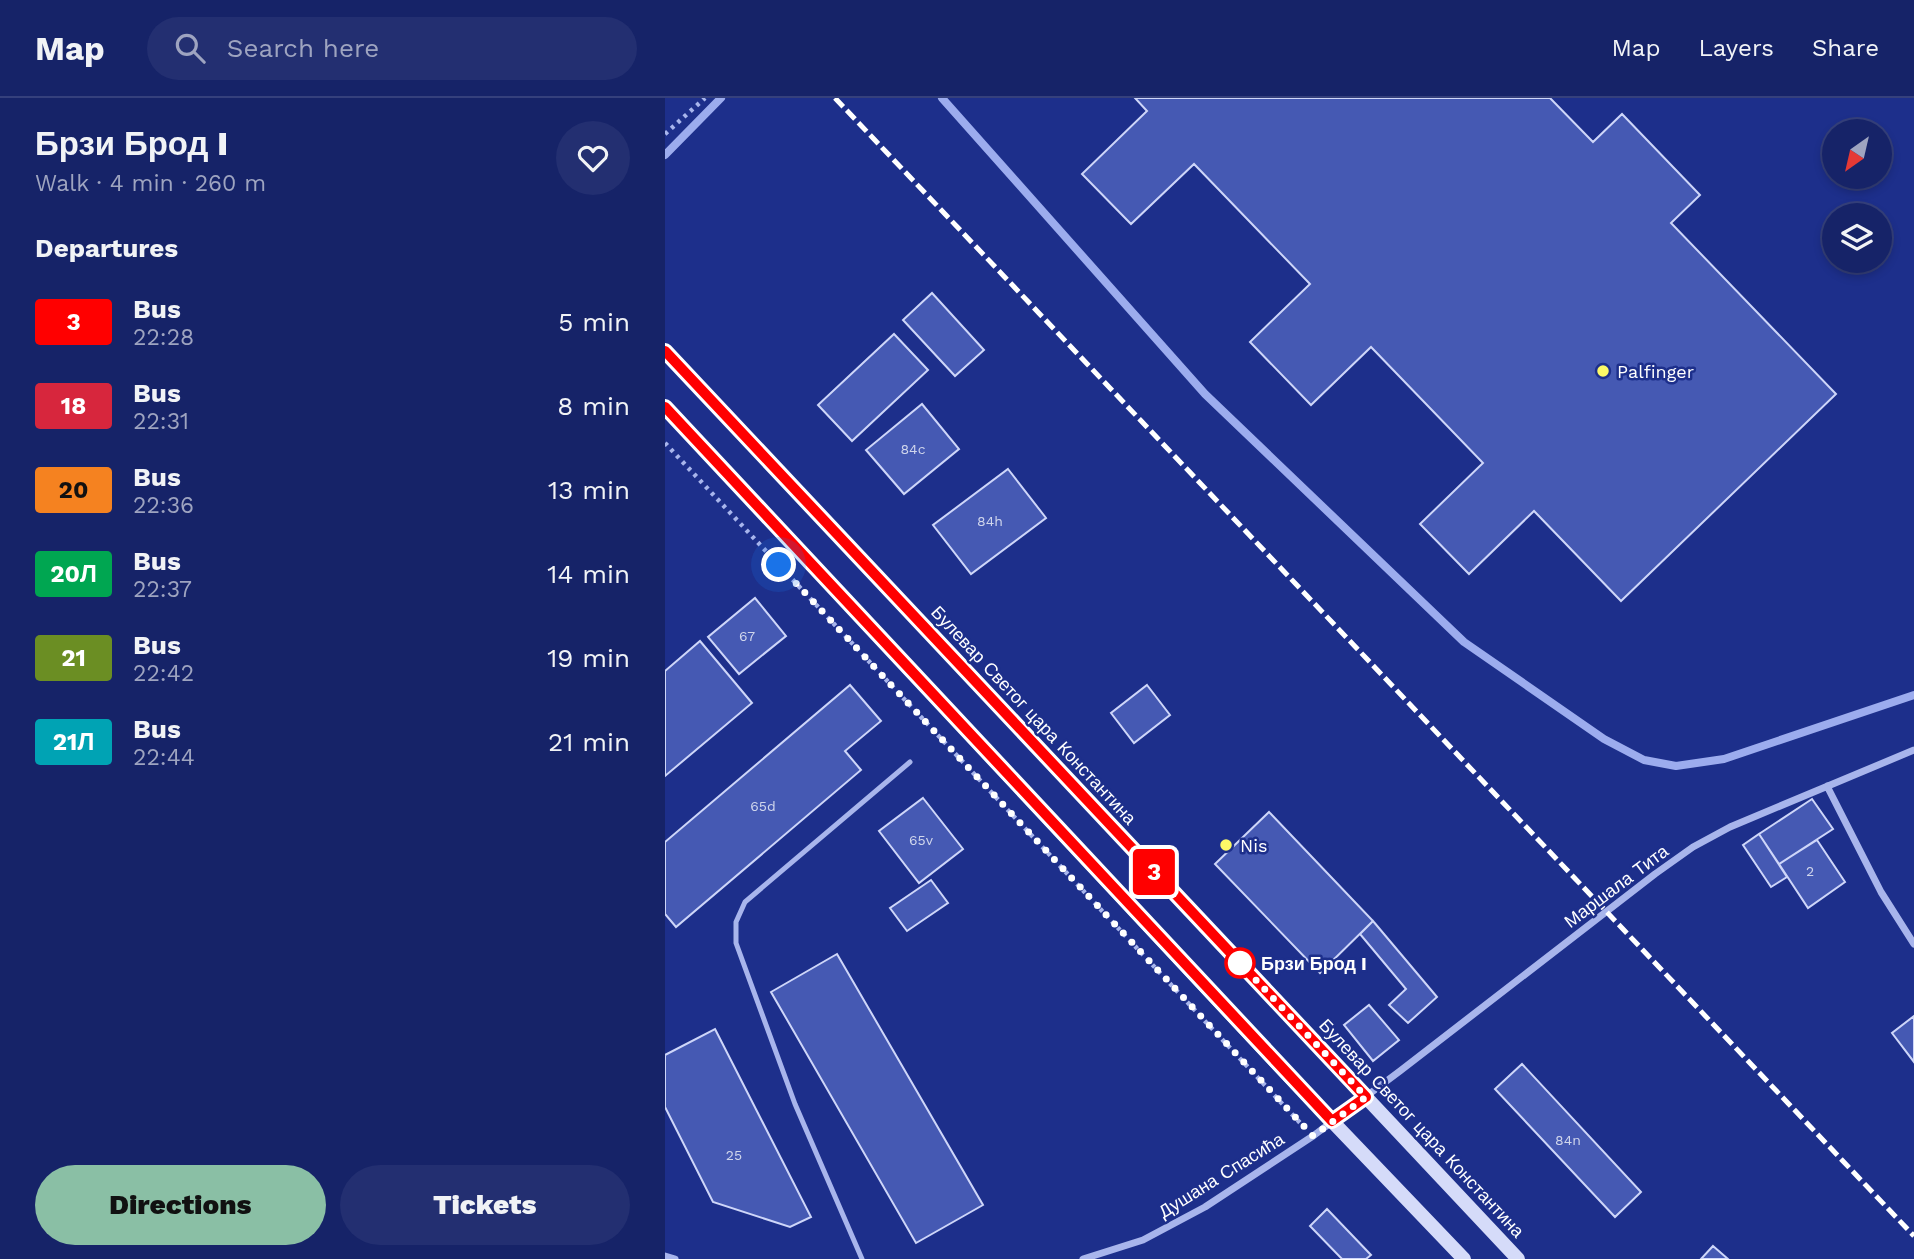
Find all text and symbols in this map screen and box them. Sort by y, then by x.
search box [147,17,637,80]
text: Map [35,29,105,68]
icon: search [171,29,209,67]
text: Search here [227,33,379,63]
text: Map [1612,34,1660,62]
text: Layers [1698,34,1774,62]
text: Share [1812,34,1879,62]
north arrow [1822,119,1892,189]
map controls [1822,119,1892,273]
button: heart [556,121,630,195]
text: Брзи Брод I [35,124,228,163]
text: Walk · 4 min · 260 m [35,170,266,197]
button: layers [1822,203,1892,273]
text: Departures [35,233,178,263]
text: Bus [133,294,181,324]
text: 5 min [558,307,630,337]
text: 3 [66,308,81,336]
text: 22:28 [133,324,194,351]
place label: Palfinger [1617,361,1694,382]
marker: Palfinger [1595,363,1611,379]
text: Bus [133,378,181,408]
text: 8 min [557,391,630,421]
text: 18 [61,392,86,420]
text: 22:31 [133,408,189,435]
house number: 84c [900,441,926,457]
text: Bus [133,462,181,492]
text: 13 min [548,475,630,505]
text: 20 [59,476,88,504]
text: 22:36 [133,492,194,519]
house number: 84h [977,513,1003,529]
text: Bus [133,546,181,576]
your location [761,547,796,582]
text: 14 min [547,559,630,589]
text: 20Л [50,560,97,588]
text: 22:37 [133,576,192,603]
street label: Булевар Светог цара Константина [927,602,1141,829]
house number: 67 [739,628,755,644]
text: Bus [133,630,181,660]
text: 19 min [547,643,630,673]
text: 21 [61,644,86,672]
text: 22:42 [133,660,194,687]
text: Bus [133,714,181,744]
text: 21 min [548,727,630,757]
text: 21Л [53,728,94,756]
text: 22:44 [133,744,195,771]
house number: 65d [750,798,776,814]
house number: 65v [909,832,934,848]
place label: Nis [1240,835,1268,856]
marker: Nis [1218,837,1234,853]
street label: Маршала Тита [1560,840,1673,932]
line badge: 3 [1131,849,1177,895]
text: 3 [1147,858,1161,886]
house number: 2 [1806,863,1814,879]
marker: Брзи Брод I [1225,948,1255,978]
place label: Брзи Брод I [1261,953,1367,974]
street label: Булевар Светог цара Константина [1315,1015,1529,1242]
street label: Душана Спасића [1154,1127,1288,1222]
house number: 84n [1555,1132,1581,1148]
house number: 25 [726,1147,742,1163]
button: Directions [35,1165,326,1245]
button: Tickets [340,1165,630,1245]

